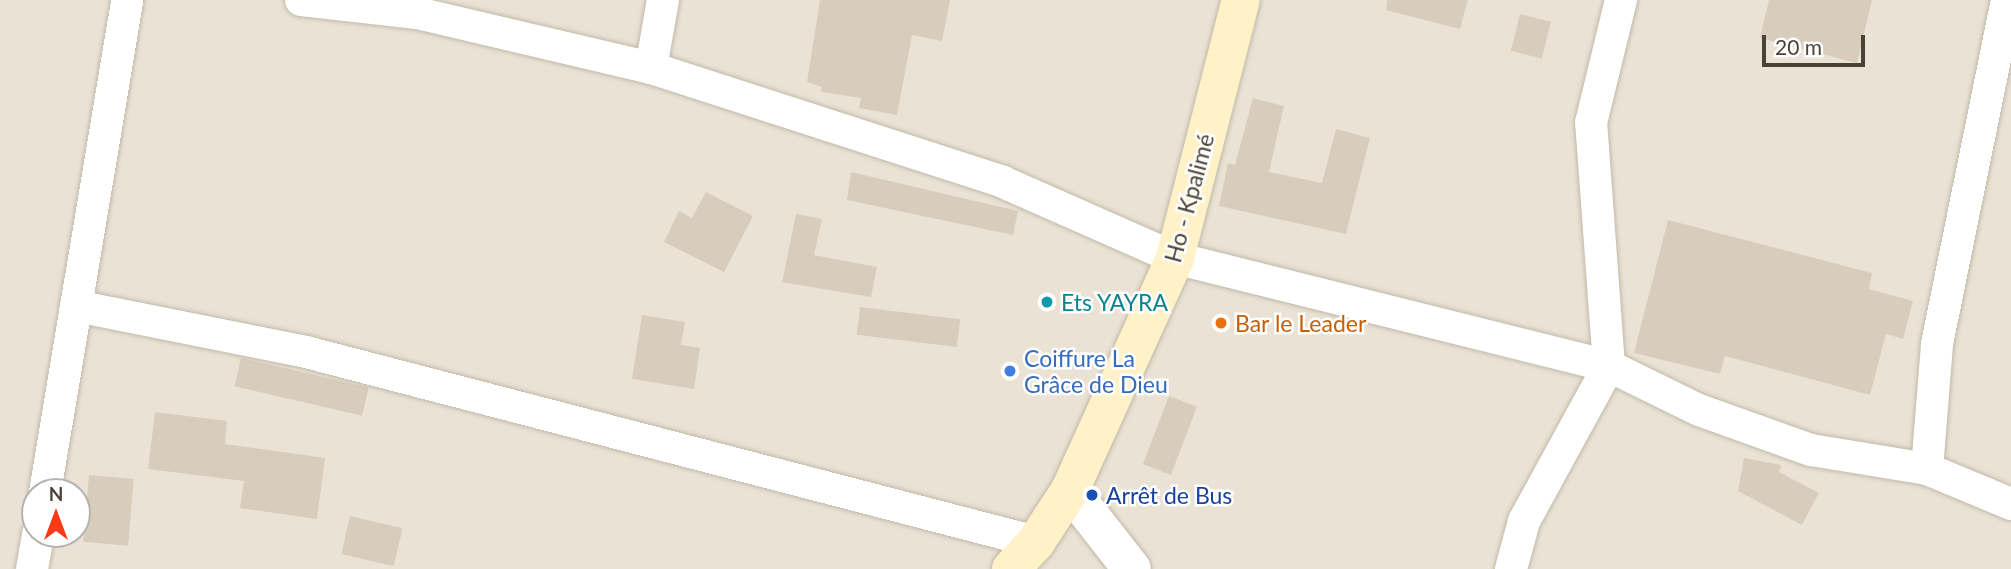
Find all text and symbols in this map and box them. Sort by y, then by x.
scale bar [1766,21,1869,65]
text: 20 m [1775,34,1822,59]
street label: Ho - Kpalimé [1159,131,1219,265]
place label: Ets YAYRA [1061,288,1169,316]
marker: Ets YAYRA [1039,294,1055,310]
place label: Bar le Leader [1235,309,1367,337]
marker: Bar le Leader [1213,315,1229,331]
place label: Coiffure La Grâce de Dieu [1024,344,1168,398]
marker: Coiffure La Grâce de Dieu [1002,363,1018,379]
north arrow [21,478,91,548]
place label: Arrêt de Bus [1106,481,1232,509]
text: N [49,482,63,505]
marker: Arrêt de Bus [1084,487,1100,503]

